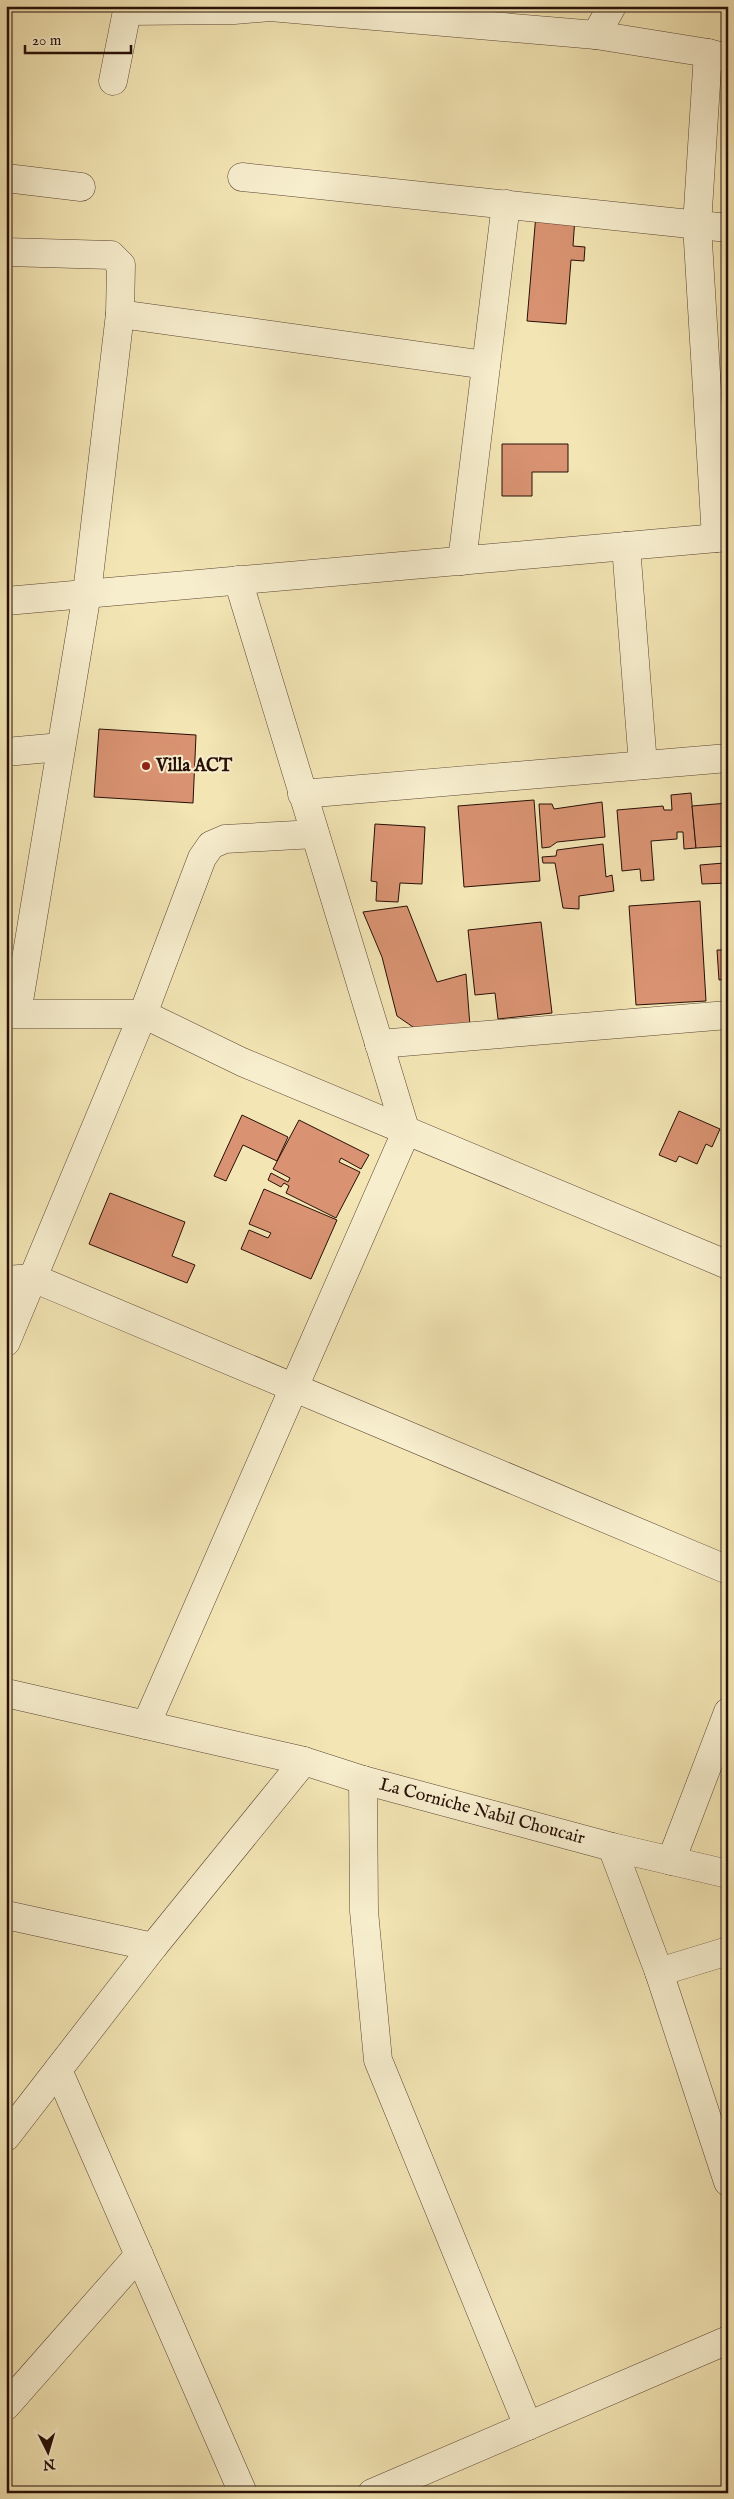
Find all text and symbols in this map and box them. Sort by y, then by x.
scale bar [25,22,131,54]
text: 20 m [32,31,62,50]
place label: Villa ACT [155,755,233,778]
marker: Villa ACT [140,760,152,772]
street label: La Corniche Nabil Choucair [377,1773,588,1851]
north arrow [22,2426,72,2476]
text: N [42,2454,57,2473]

